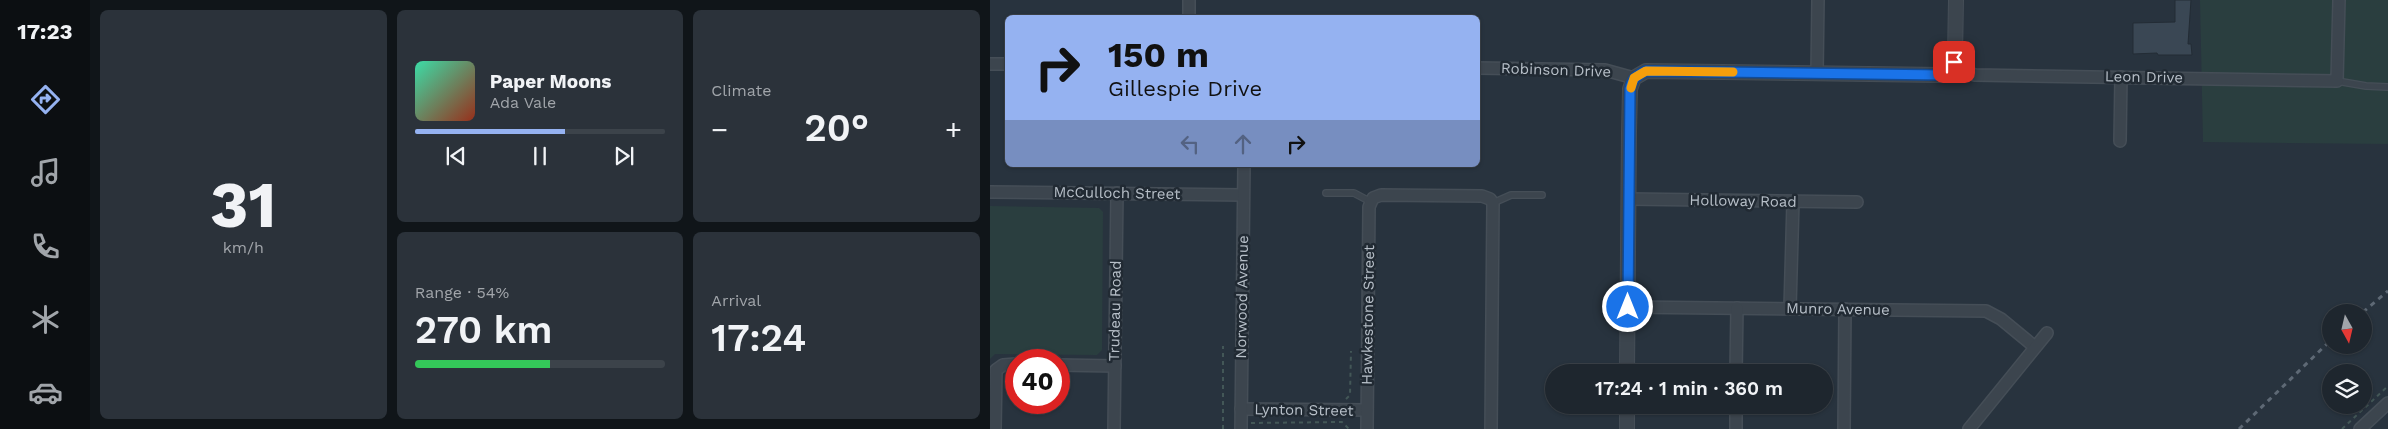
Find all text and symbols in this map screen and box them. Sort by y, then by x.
text: 17:23 [17,19,73,44]
text: 150 m [1108,34,1209,76]
icon: right [1025,35,1090,100]
pin [1933,41,1975,83]
icon: arrive [1940,48,1968,76]
street label: Robinson Drive [1501,59,1611,81]
street label: Leon Drive [2105,67,2183,87]
text: Paper Moons [490,70,611,93]
text: Gillespie Drive [1108,76,1262,101]
text: Climate [711,81,771,100]
icon: directions [28,82,63,117]
text: Ada Vale [490,93,556,112]
text: 20° [804,106,869,150]
text: − [711,113,728,146]
text: + [945,113,962,146]
icon: left [1176,130,1204,158]
icon: ahead [1229,130,1257,158]
icon: right [1282,130,1310,158]
icon: previous [442,142,470,170]
icon: pause [526,142,554,170]
icon: next [610,142,638,170]
icon: music [28,155,63,190]
text: 31 [210,167,277,243]
street label: McCulloch Street [1054,183,1181,203]
street label: Holloway Road [1689,191,1797,211]
icon: phone [28,229,63,264]
street label: Norwood Avenue [1232,235,1252,359]
text: km/h [223,238,264,257]
street label: Hawkestone Street [1358,244,1378,385]
street label: Trudeau Road [1105,260,1125,362]
position arrow [1601,280,1653,332]
text: Range · 54% [415,283,509,302]
text: Arrival [711,291,761,310]
street label: Munro Avenue [1786,299,1890,319]
icon: climate [28,302,63,337]
north arrow [2322,304,2372,354]
map controls [2322,304,2372,414]
text: 270 km [415,308,553,352]
text: 17:24 [711,316,806,360]
speed limit sign: 40 [1005,349,1070,414]
button: layers [2322,364,2372,414]
icon: car [28,375,63,410]
text: 17:24 · 1 min · 360 m [1595,377,1783,400]
street label: Lynton Street [1254,400,1355,420]

